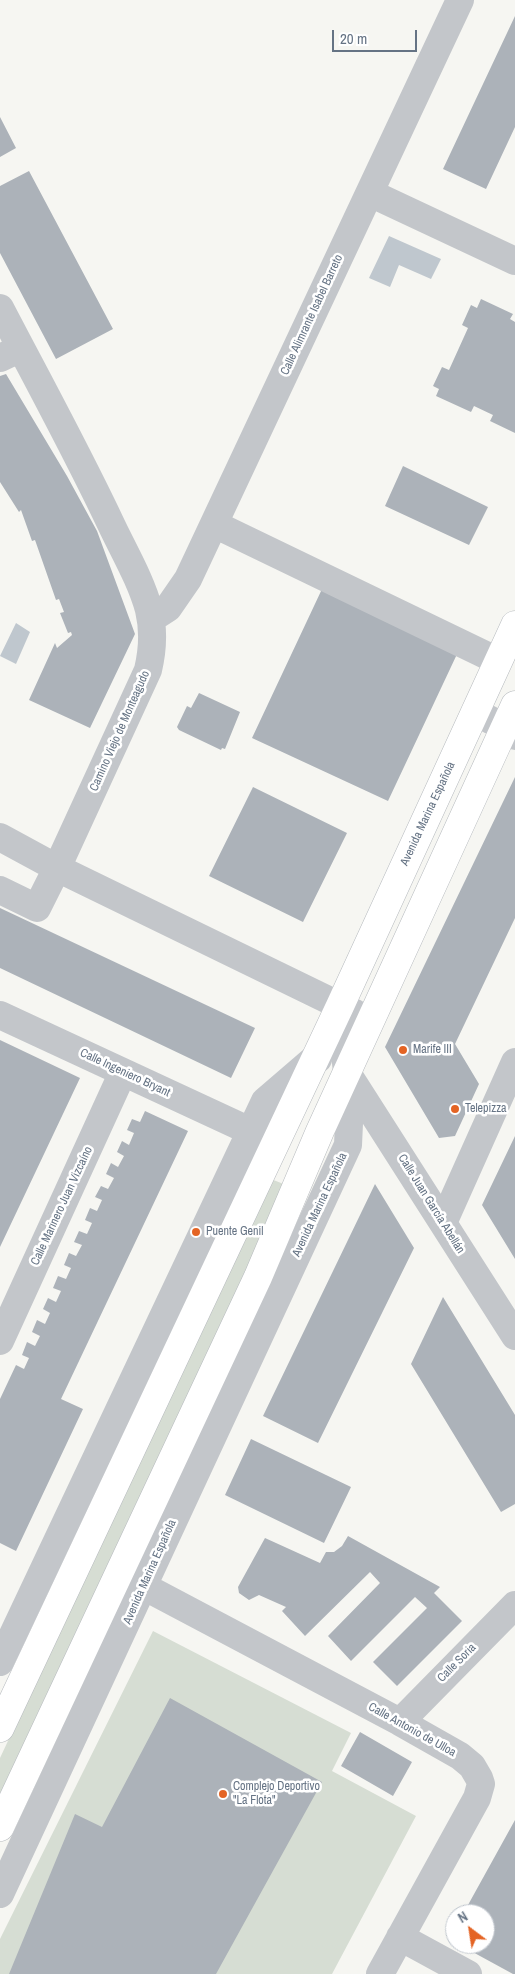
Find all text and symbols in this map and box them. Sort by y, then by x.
scale bar [335,20,420,52]
text: 20 m [340,28,367,49]
street label: Calle Alimrante Isabel Barreto [278,252,346,378]
street label: Camino Viejo de Monteagudo [87,668,153,794]
street label: Avenida Marina Española [398,760,458,868]
place label: Marife III [413,1043,452,1057]
marker: Marife III [397,1044,409,1056]
street label: Calle Ingeniero Bryant [78,1046,172,1100]
place label: Telepizza [465,1102,507,1116]
marker: Telepizza [449,1103,461,1115]
street label: Calle Marinero Juan Vizcaíno [28,1144,96,1268]
street label: Avenida Marina Española [290,1151,350,1259]
street label: Calle Juan García Abellán [395,1152,467,1256]
place label: Puente Genil [206,1225,263,1239]
marker: Puente Genil [190,1226,202,1238]
street label: Avenida Marina Española [120,1517,180,1627]
street label: Calle Soria [435,1641,479,1685]
street label: Calle Antonio de Ulloa [366,1700,458,1760]
place label: Complejo Deportivo "La Flota" [233,1780,320,1808]
marker: Complejo Deportivo "La Flota" [217,1788,229,1800]
north arrow [445,1904,495,1954]
text: N [455,1907,471,1927]

